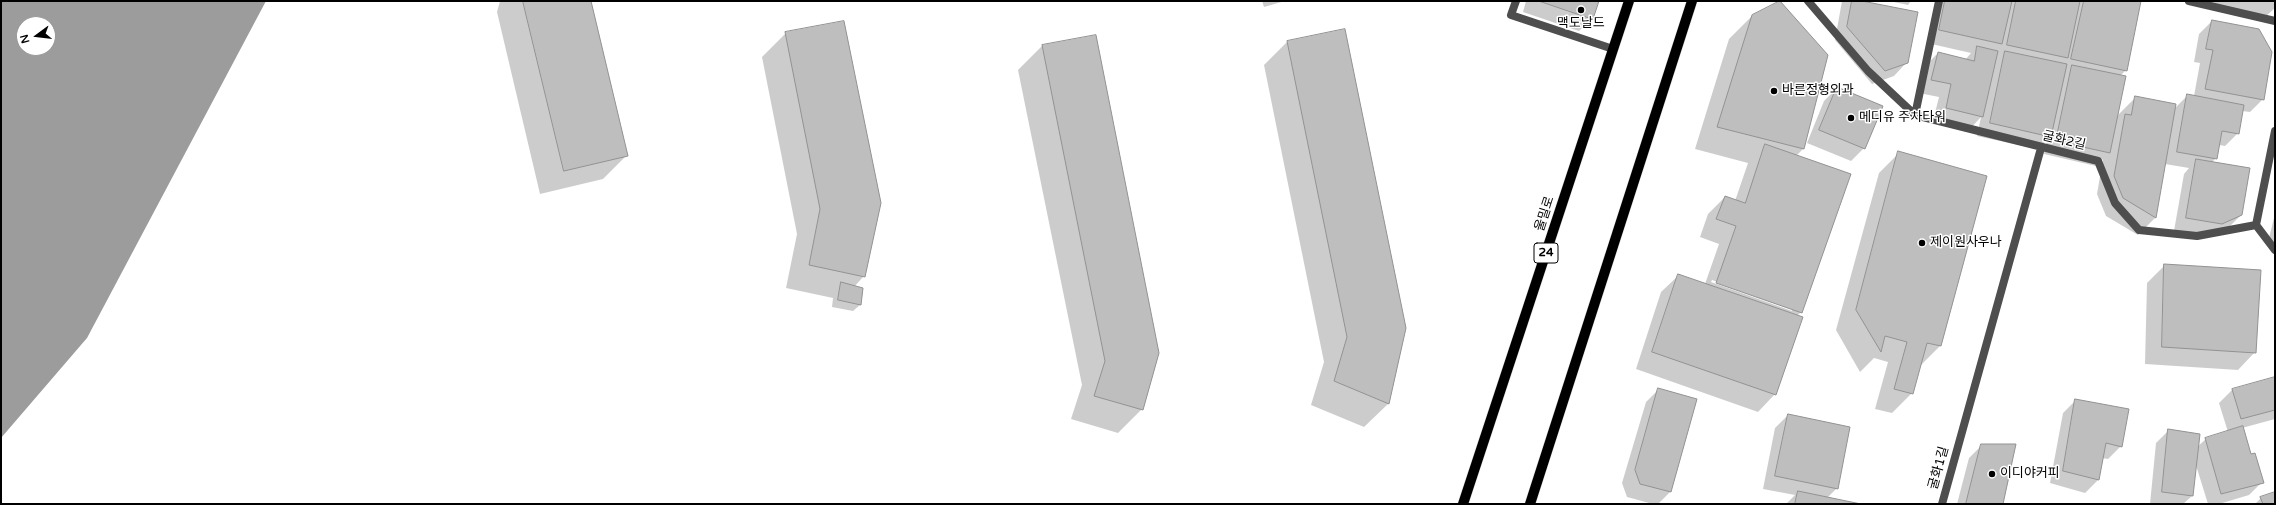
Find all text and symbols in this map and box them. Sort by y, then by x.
marker: 맥도날드 [1576,5,1586,15]
north arrow [16,16,56,56]
place label: 맥도날드 [1557,16,1605,32]
text: N [17,33,32,45]
place label: 바른정형외과 [1782,83,1854,99]
marker: 바른정형외과 [1769,86,1779,96]
place label: 메디유 주차타워 [1859,110,1946,126]
marker: 메디유 주차타워 [1846,113,1856,123]
street label: 굴화2길 [2041,128,2087,154]
street label: 울밀로 [1532,195,1558,233]
place label: 제이원사우나 [1930,235,2002,251]
marker: 제이원사우나 [1917,238,1927,248]
road number: 24 [1534,243,1558,263]
street label: 굴화1길 [1926,445,1952,491]
place label: 이디야커피 [2000,466,2060,482]
marker: 이디야커피 [1987,469,1997,479]

